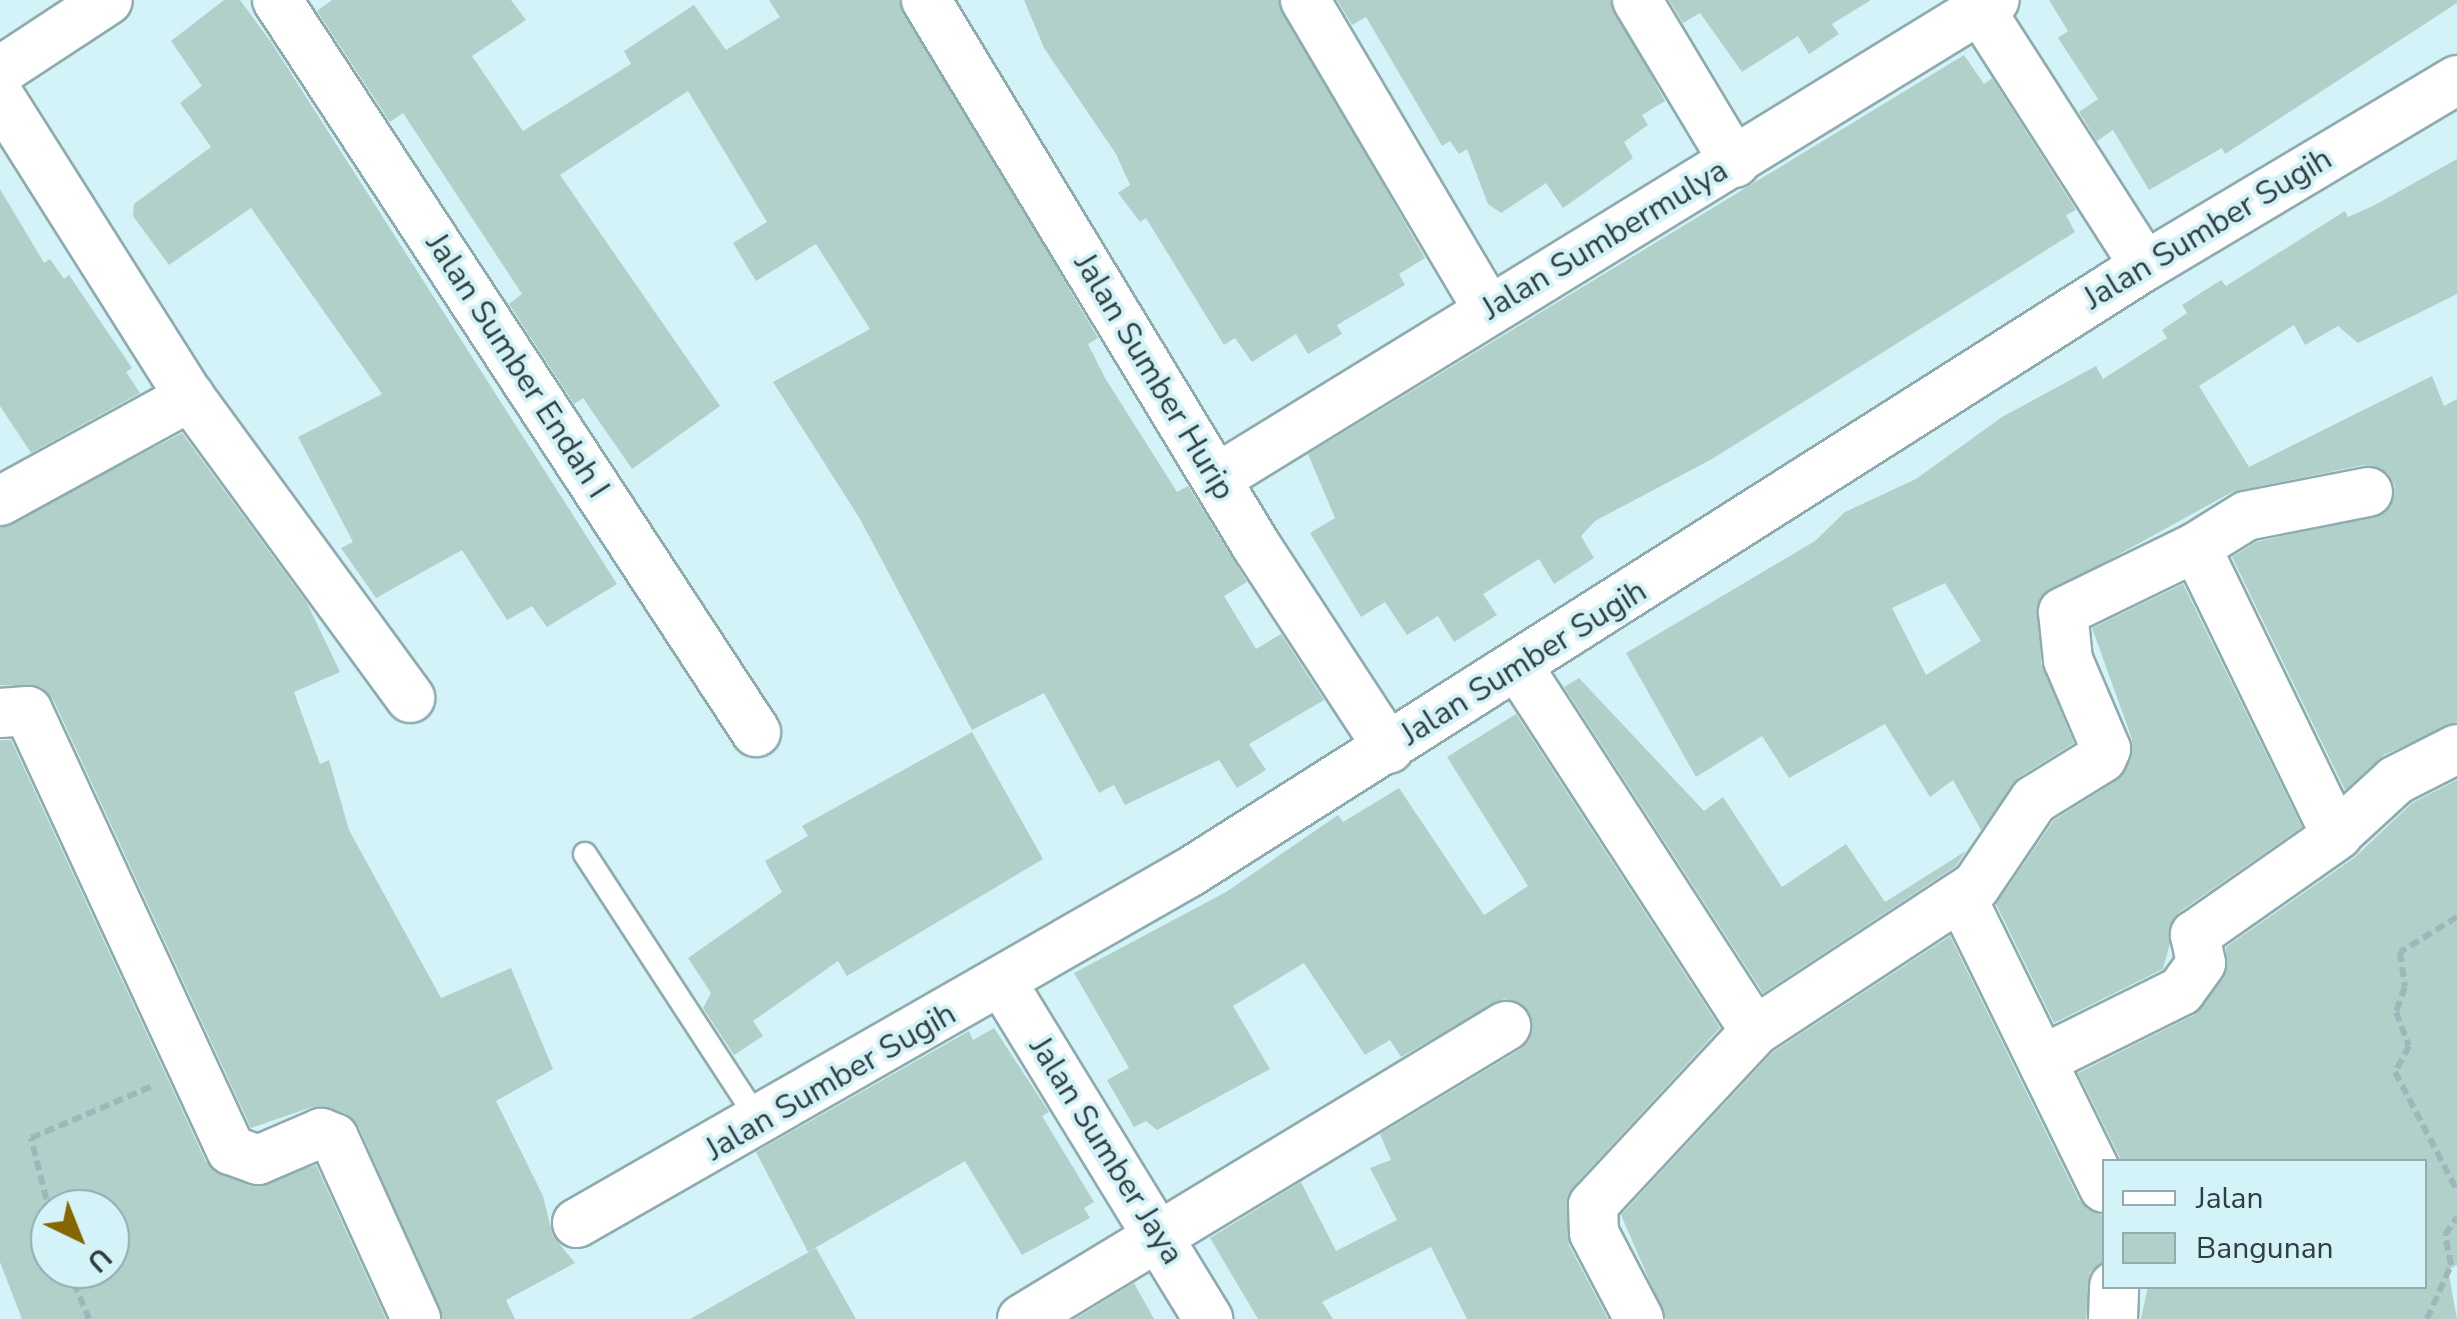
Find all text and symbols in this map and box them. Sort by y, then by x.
street label: Jalan Sumber Sugih [2077,140,2339,318]
street label: Jalan Sumbermulya [1475,151,1735,329]
street label: Jalan Sumber Endah I [417,227,617,505]
street label: Jalan Sumber Hurip [1065,247,1243,507]
street label: Jalan Sumber Sugih [1394,572,1654,754]
street label: Jalan Sumber Sugih [699,995,963,1169]
street label: Jalan Sumber Jaya [1021,1030,1191,1272]
legend [2102,1159,2427,1289]
text: Jalan [2196,1178,2263,1219]
north arrow [30,1189,130,1289]
text: Bangunan [2196,1228,2334,1269]
text: U [79,1239,120,1280]

